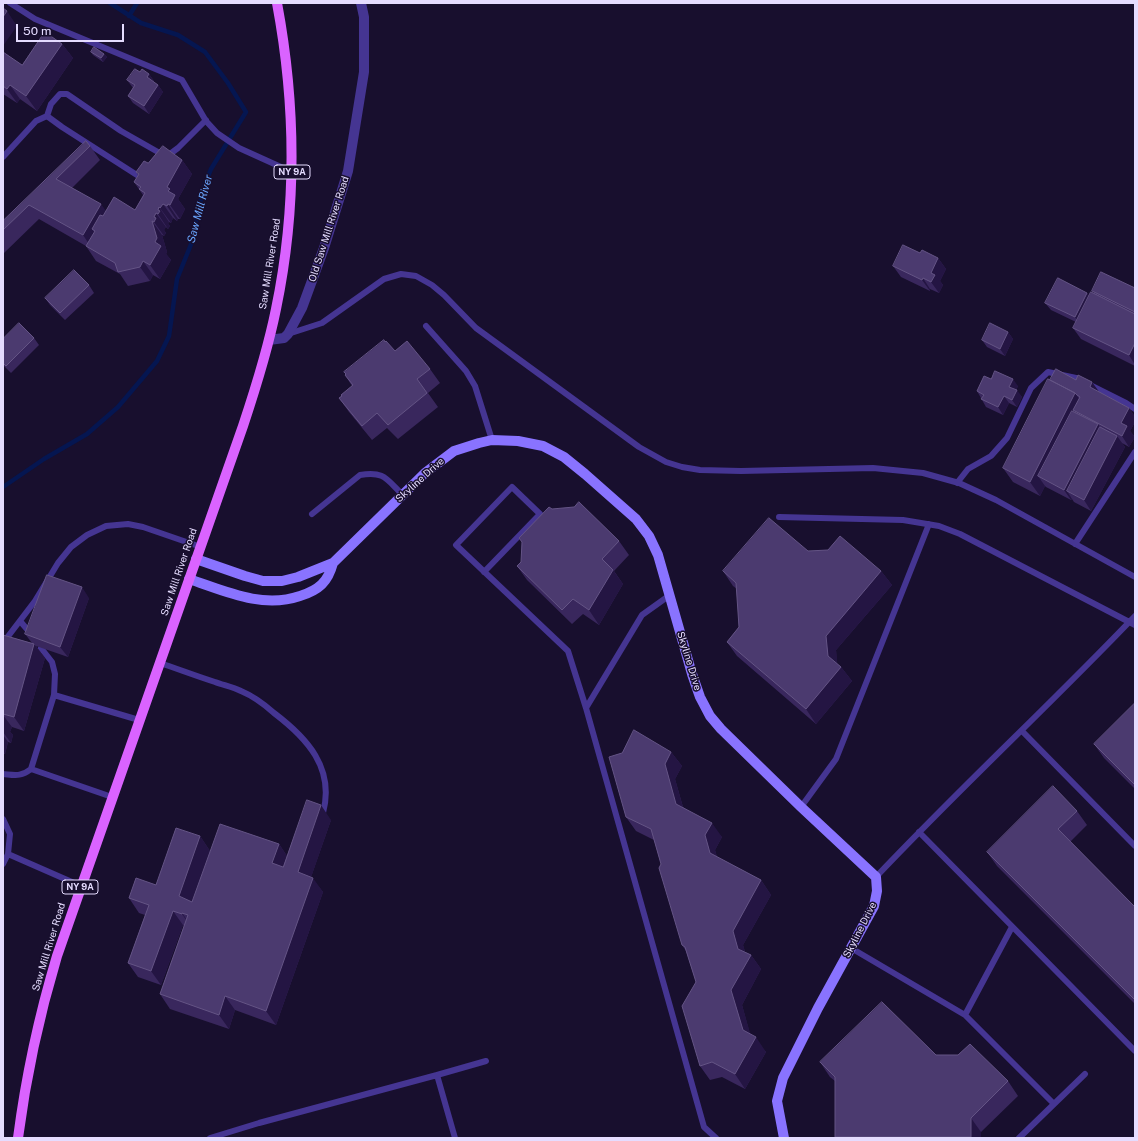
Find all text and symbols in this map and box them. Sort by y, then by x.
scale bar [18,16,126,42]
text: 50 m [23,24,51,38]
road number: NY 9A [274,165,310,179]
water label: Saw Mill River [185,173,215,245]
street label: Old Saw Mill River Road [306,175,352,283]
street label: Saw Mill River Road [257,218,283,310]
street label: Skyline Drive [393,455,447,505]
street label: Saw Mill River Road [158,527,200,617]
street label: Skyline Drive [674,630,704,692]
road number: NY 9A [62,880,98,894]
street label: Skyline Drive [841,900,879,960]
street label: Saw Mill River Road [30,901,68,993]

